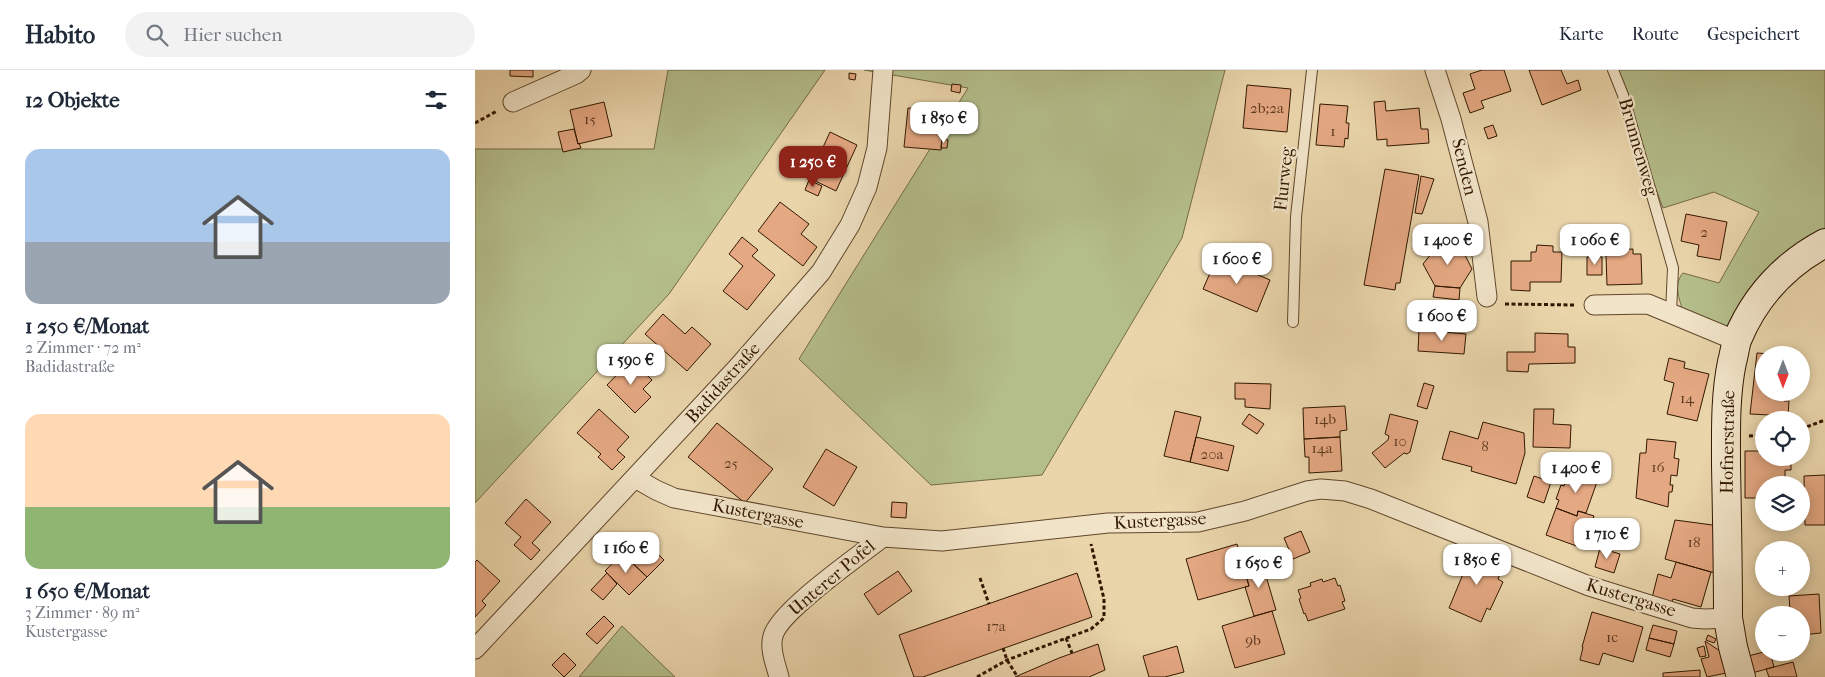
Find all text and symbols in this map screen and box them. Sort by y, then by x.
search box [125,12,475,57]
text: Habito [25,21,95,49]
icon: search [143,21,171,49]
text: Hier suchen [183,24,282,46]
text: Karte [1559,24,1604,45]
text: Route [1632,24,1679,45]
text: Gespeichert [1707,24,1800,45]
icon: filters [422,86,450,114]
text: 12 Objekte [25,88,120,112]
street label: Brunnenweg [1614,96,1662,199]
house number: 2b;2a [1250,99,1285,117]
pin: 1 850 € [898,102,990,144]
text: 1 850 € [921,108,967,127]
house number: 15 [584,110,596,128]
house number: 1 [1330,122,1336,140]
street label: Senden [1447,136,1481,198]
pin: 1 250 € [767,146,859,188]
street label: Flurweg [1270,146,1298,212]
text: 1 250 € [790,152,836,171]
icon: home [193,182,283,272]
house number: 2 [1700,223,1708,241]
pin: 1 400 € [1402,224,1494,266]
pin: 1 060 € [1549,224,1641,266]
text: 1 400 € [1423,230,1473,249]
text: 1 060 € [1571,230,1619,249]
pin: 1 600 € [1191,242,1283,285]
text: 1 600 € [1213,249,1261,268]
pin: 1 600 € [1396,300,1488,342]
text: 1 600 € [1418,306,1466,325]
text: 1 250 €/Monat [25,314,149,338]
text: 2 Zimmer · 72 m² [25,338,141,357]
street label: Badidastraße [681,338,765,428]
pin: 1 590 € [585,344,677,386]
north arrow [1755,346,1810,401]
map controls [1755,346,1810,661]
text: 1 590 € [608,350,654,369]
text: Badidastraße [25,357,115,376]
house number: 14 [1680,389,1695,407]
street label: Hofnerstraße [1717,390,1739,494]
house number: 14b [1314,410,1336,428]
button: locate [1755,411,1810,466]
house number: 10 [1393,432,1407,450]
house number: 8 [1481,437,1489,455]
house number: 14a [1311,439,1334,457]
house number: 20a [1201,445,1225,463]
icon: home [193,447,283,537]
pin: 1 400 € [1530,452,1622,494]
house number: 25 [724,454,738,472]
text: 1 400 € [1551,458,1601,477]
house number: 16 [1651,458,1666,476]
button: layers [1755,476,1810,531]
street label: Kustergasse [711,495,806,533]
street label: Kustergasse [1113,508,1207,534]
pin: 1 710 € [1561,518,1653,560]
text: 1 710 € [1585,524,1629,543]
pin: 1 160 € [580,532,672,574]
house number: 18 [1688,533,1700,551]
street label: Unterer Pofel [784,536,880,620]
text: 1 160 € [603,538,649,557]
button: + [1755,541,1810,596]
pin: 1 850 € [1431,544,1523,586]
pin: 1 650 € [1213,546,1305,589]
text: 1 850 € [1454,550,1500,569]
text: 1 650 € [1236,553,1282,572]
street label: Kustergasse [1584,574,1678,622]
text: 1 650 €/Monat [25,579,150,603]
text: 3 Zimmer · 89 m² [25,603,140,622]
button: − [1755,606,1810,661]
house number: 17a [986,617,1007,635]
text: Kustergasse [25,622,107,641]
house number: 1c [1606,628,1618,646]
house number: 9b [1245,631,1261,649]

